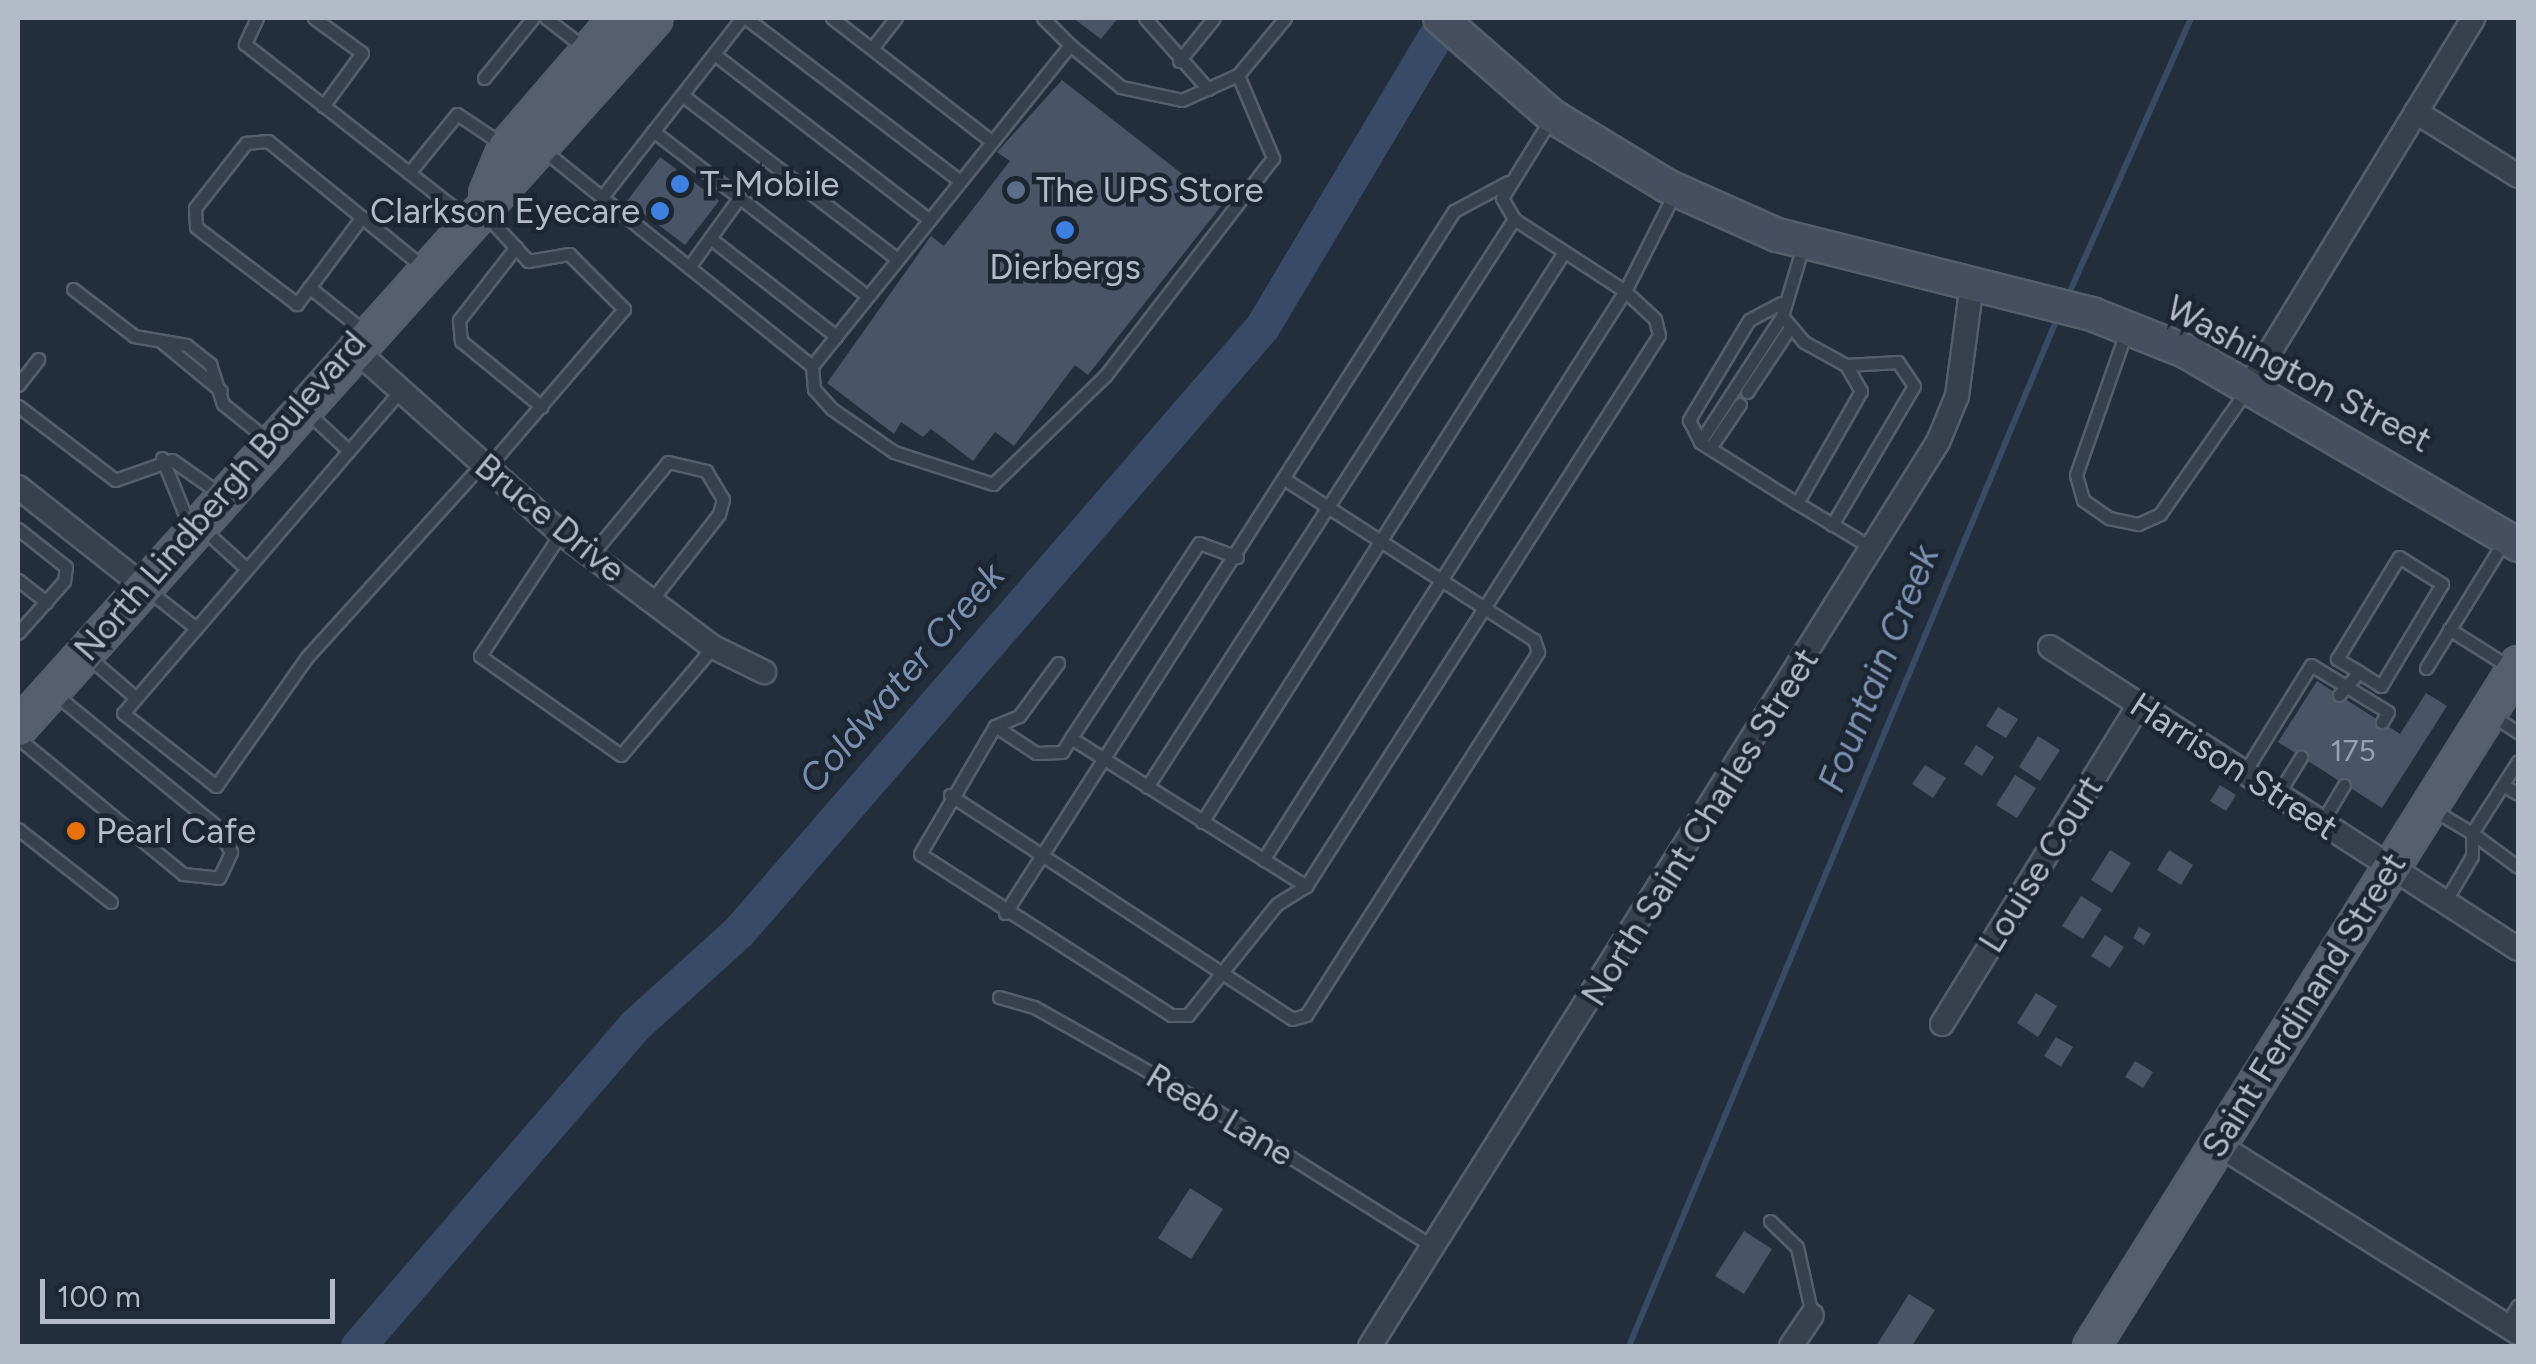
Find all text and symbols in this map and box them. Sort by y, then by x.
place label: T-Mobile [700,163,839,205]
place label: The UPS Store [1036,169,1264,211]
marker: T-Mobile [669,173,691,195]
marker: The UPS Store [1005,179,1027,201]
place label: Clarkson Eyecare [370,190,640,232]
marker: Clarkson Eyecare [649,200,671,222]
marker: Dierbergs [1054,219,1076,241]
place label: Dierbergs [989,246,1141,288]
street label: Washington Street [2159,287,2439,461]
street label: North Lindbergh Boulevard [65,323,375,669]
street label: Bruce Drive [467,445,633,591]
water label: Fountain Creek [1809,539,1949,799]
water label: Coldwater Creek [790,554,1014,802]
street label: North Saint Charles Street [1573,640,1827,1014]
street label: Harrison Street [2122,683,2346,849]
house number: 175 [2330,733,2376,769]
street label: Louise Court [1970,768,2112,960]
place label: Pearl Cafe [96,810,256,852]
marker: Pearl Cafe [65,820,87,842]
street label: Saint Ferdinand Street [2193,845,2415,1165]
street label: Reeb Lane [1139,1055,1301,1175]
scale bar [45,1259,340,1321]
text: 100 m [57,1278,141,1315]

